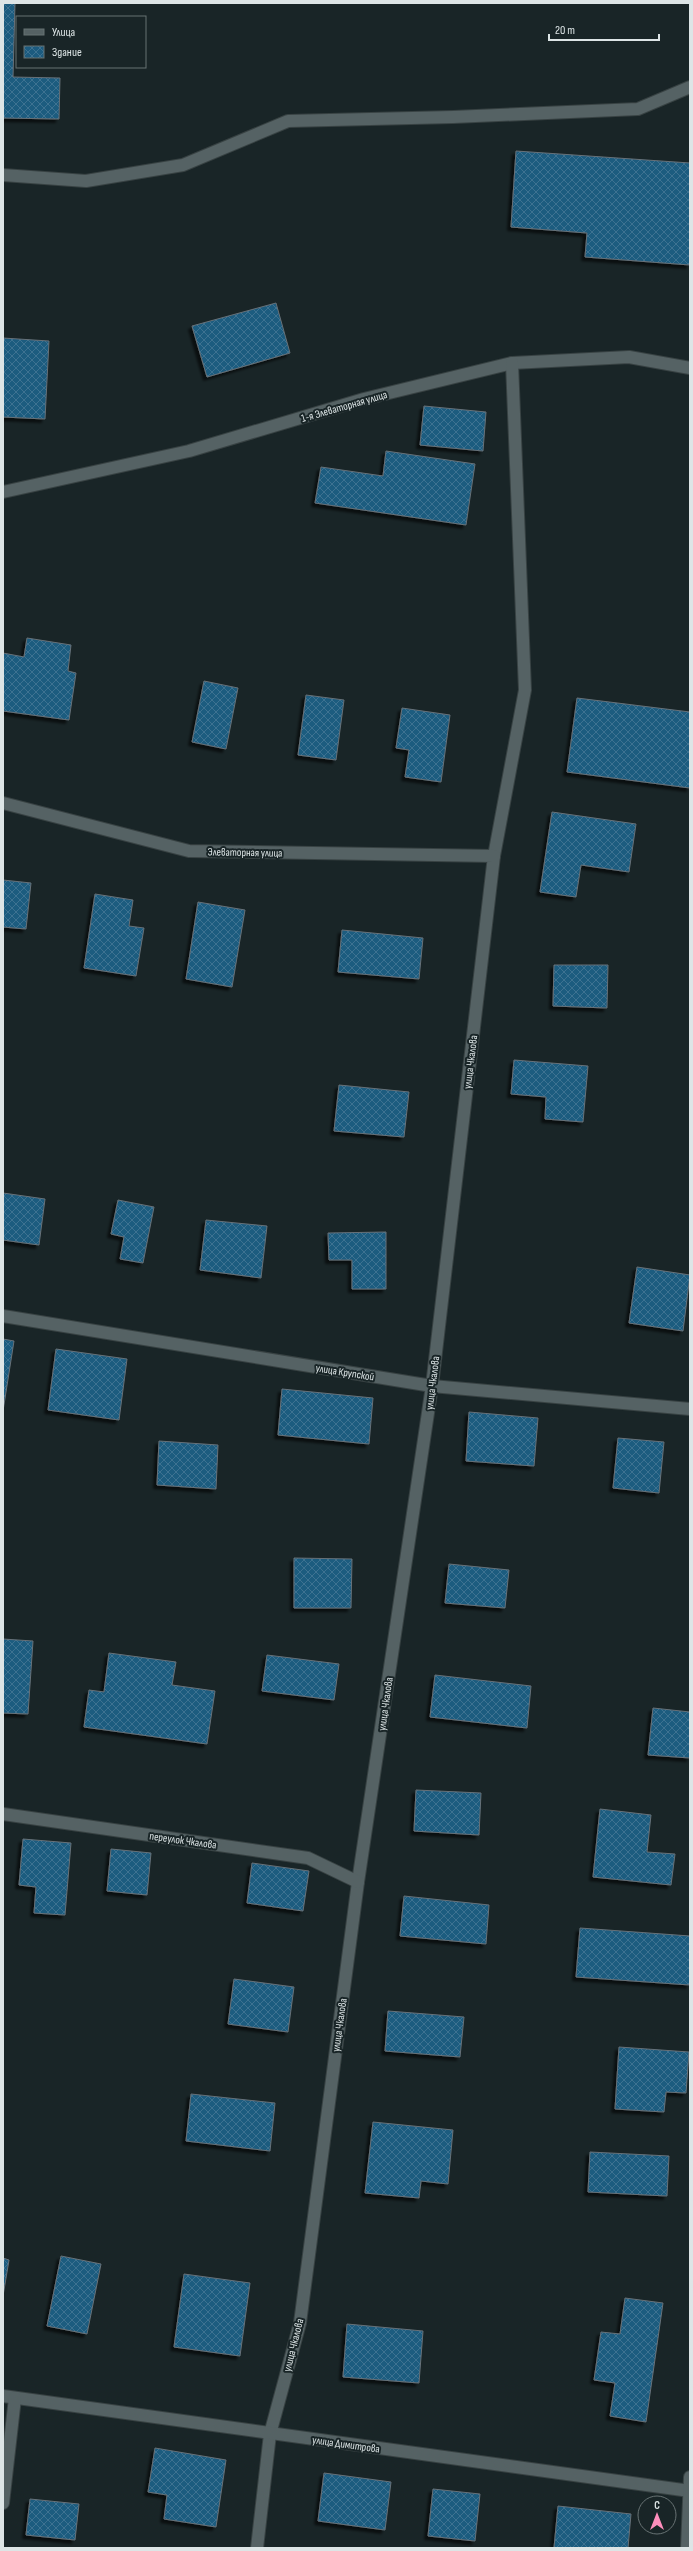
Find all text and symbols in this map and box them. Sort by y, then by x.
legend [16,16,146,68]
scale bar [549,16,659,42]
text: 20 m [555,23,575,38]
text: Улица [52,25,76,40]
text: Здание [52,45,82,60]
street label: 1-я Элеваторная улица [300,388,389,425]
street label: Элеваторная улица [207,845,282,860]
street label: улица Чкалова [461,1034,480,1090]
street label: улица Чкалова [423,1355,442,1411]
street label: улица Крупской [315,1361,376,1384]
street label: улица Чкалова [375,1676,396,1732]
street label: переулок Чкалова [149,1829,217,1852]
street label: улица Чкалова [329,1997,350,2053]
street label: улица Чкалова [281,2317,306,2373]
street label: улица Димитрова [311,2433,381,2456]
north arrow [637,2495,677,2535]
text: С [654,2499,660,2512]

